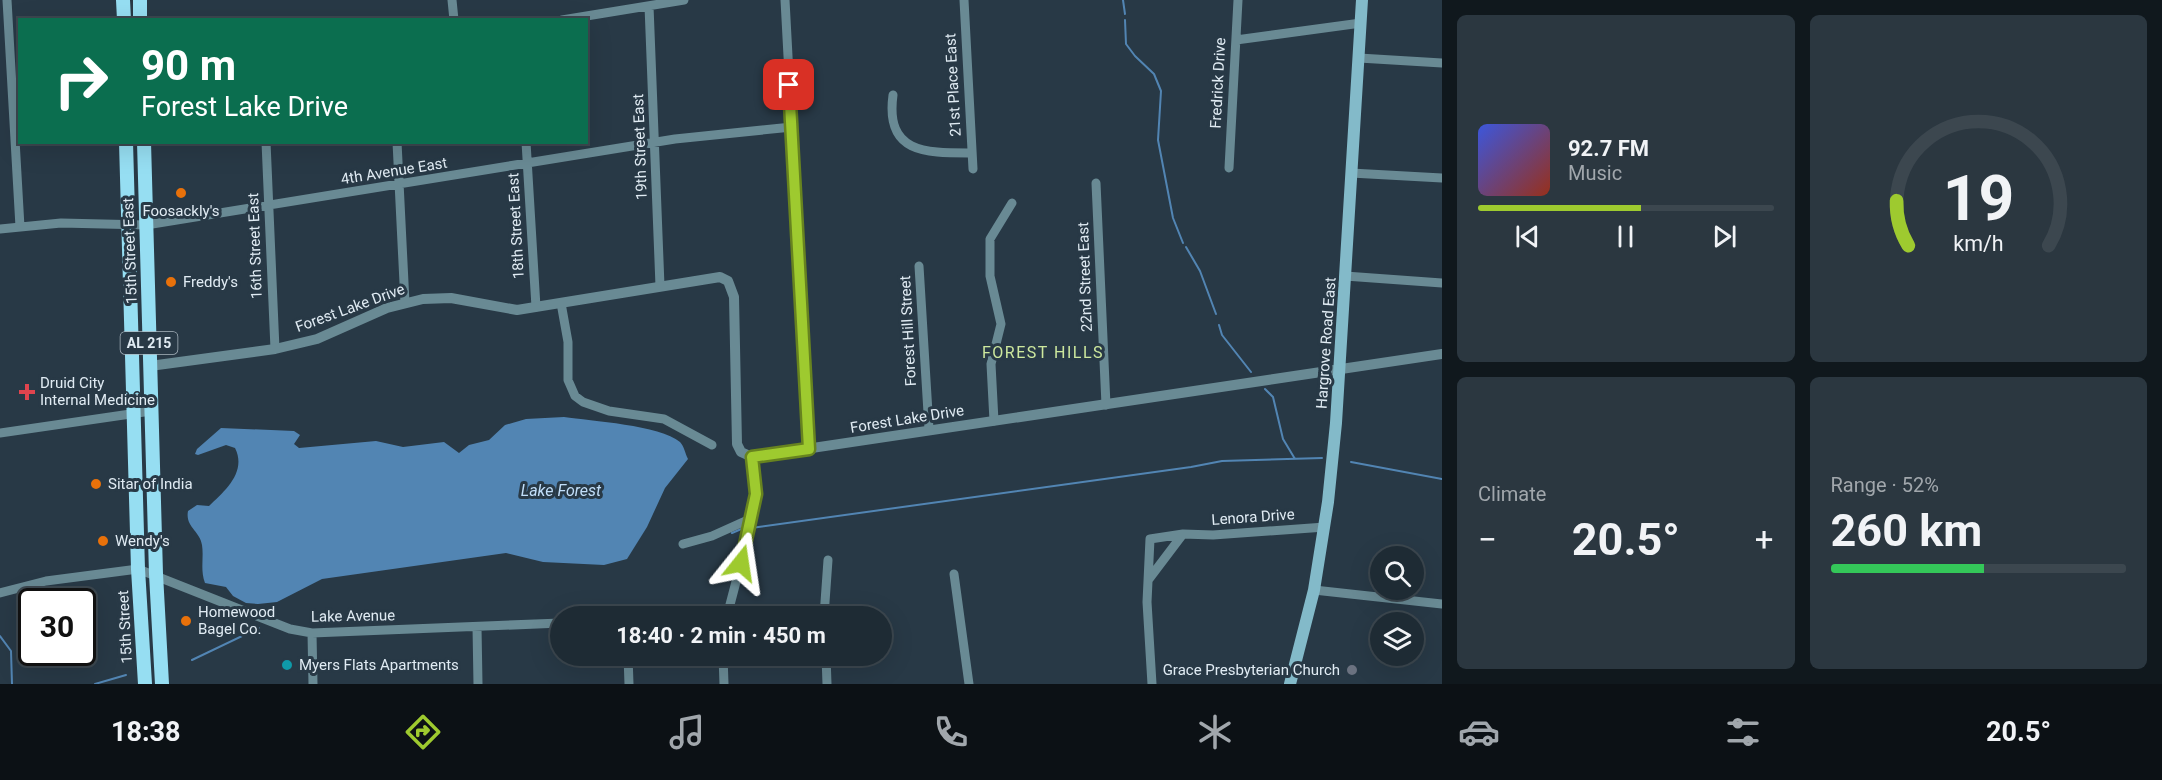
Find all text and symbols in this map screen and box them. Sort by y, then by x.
street label: 21st Place East [941,33,965,137]
street label: Fredrick Drive [1207,37,1229,129]
text: 90 m [141,41,236,90]
icon: right [42,42,120,120]
pin [763,59,814,110]
icon: arrive [772,68,805,101]
text: Forest Lake Drive [141,91,348,123]
street label: 19th Street East [629,93,651,200]
text: 92.7 FM [1568,136,1649,161]
street label: 4th Avenue East [340,154,449,188]
text: Music [1568,161,1622,185]
text: 19 [1942,162,2014,235]
street label: 18th Street East [504,172,528,280]
marker: Foosackly's [174,186,188,200]
street label: 16th Street East [244,192,266,299]
street label: 15th Street East [119,197,141,304]
place label: Foosackly's [142,202,220,220]
icon: previous [1511,220,1544,253]
icon: pause [1609,220,1642,253]
icon: next [1708,220,1741,253]
street label: 22nd Street East [1074,222,1096,332]
text: km/h [1953,231,2003,256]
place label: Freddy's [183,273,238,291]
marker: Freddy's [164,275,178,289]
street label: Forest Hill Street [896,275,920,387]
street label: Hargrove Road East [1312,276,1340,409]
street label: Forest Lake Drive [293,280,407,336]
road number: AL 215 [120,332,178,354]
district label: FOREST HILLS [982,343,1104,362]
place label: Druid City Internal Medicine [40,374,155,409]
marker: Druid City Internal Medicine [18,383,36,401]
street label: Forest Lake Drive [849,401,965,437]
text: Range · 52% [1831,473,1939,497]
place label: Sitar of India [108,475,193,493]
marker: Sitar of India [89,477,103,491]
water label: Lake Forest [521,481,602,500]
text: Climate [1478,482,1546,506]
text: 260 km [1831,504,1982,557]
street label: Lenora Drive [1211,505,1295,529]
text: 20.5° [1572,513,1680,566]
text: − [1478,520,1497,559]
text: + [1755,520,1774,559]
position arrow [709,531,773,595]
place label: Wendy's [115,532,170,550]
marker: Wendy's [96,534,110,548]
map controls [1370,546,1424,666]
button: search [1370,546,1424,600]
speed limit sign: 30 [18,588,96,666]
street label: 15th Street [114,590,136,664]
place label: Homewood Bagel Co. [198,603,275,638]
street label: Lake Avenue [311,606,395,626]
button: layers [1370,612,1424,666]
marker: Homewood Bagel Co. [179,614,193,628]
text: 18:40 · 2 min · 450 m [616,623,826,648]
place label: Myers Flats Apartments [299,656,459,674]
marker: Myers Flats Apartments [280,658,294,672]
place label: Grace Presbyterian Church [1163,661,1340,679]
marker: Grace Presbyterian Church [1345,663,1359,677]
icon: directions [402,711,444,753]
icon: music [666,711,708,753]
icon: phone [930,711,972,753]
icon: climate [1194,711,1236,753]
icon: car [1458,711,1500,753]
icon: filters [1722,711,1764,753]
text: 18:38 [111,716,181,748]
text: 20.5° [1986,716,2051,748]

